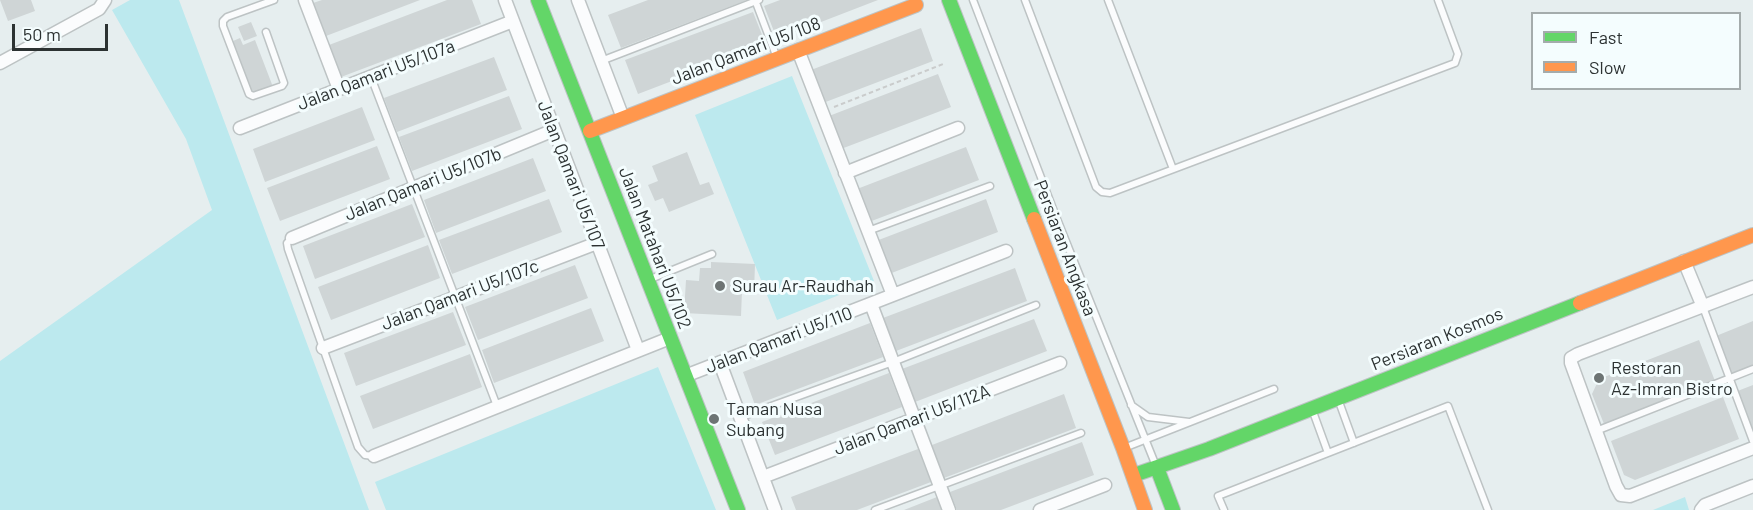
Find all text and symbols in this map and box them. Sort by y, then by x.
scale bar [15,12,111,50]
legend [1531,12,1741,90]
street label: Jalan Qamari U5/108 [668,13,824,89]
text: 50 m [23,23,61,45]
text: Fast [1589,26,1623,48]
street label: Jalan Qamari U5/107a [294,35,458,115]
text: Slow [1589,56,1626,78]
street label: Jalan Qamari U5/107 [533,98,609,252]
street label: Jalan Qamari U5/107b [341,143,505,225]
street label: Jalan Matahari U5/102 [614,164,696,332]
street label: Persiaran Angkasa [1029,177,1101,319]
street label: Jalan Qamari U5/107c [378,255,542,335]
place label: Surau Ar-Raudhah [732,275,874,297]
marker: Surau Ar-Raudhah [713,279,727,293]
street label: Jalan Qamari U5/110 [703,302,855,378]
street label: Persiaran Kosmos [1368,303,1506,375]
place label: Restoran Az-Imran Bistro [1611,357,1733,400]
marker: Restoran Az-Imran Bistro [1592,371,1606,385]
street label: Jalan Qamari U5/112A [831,380,993,460]
place label: Taman Nusa Subang [726,398,822,440]
marker: Taman Nusa Subang [707,412,721,426]

